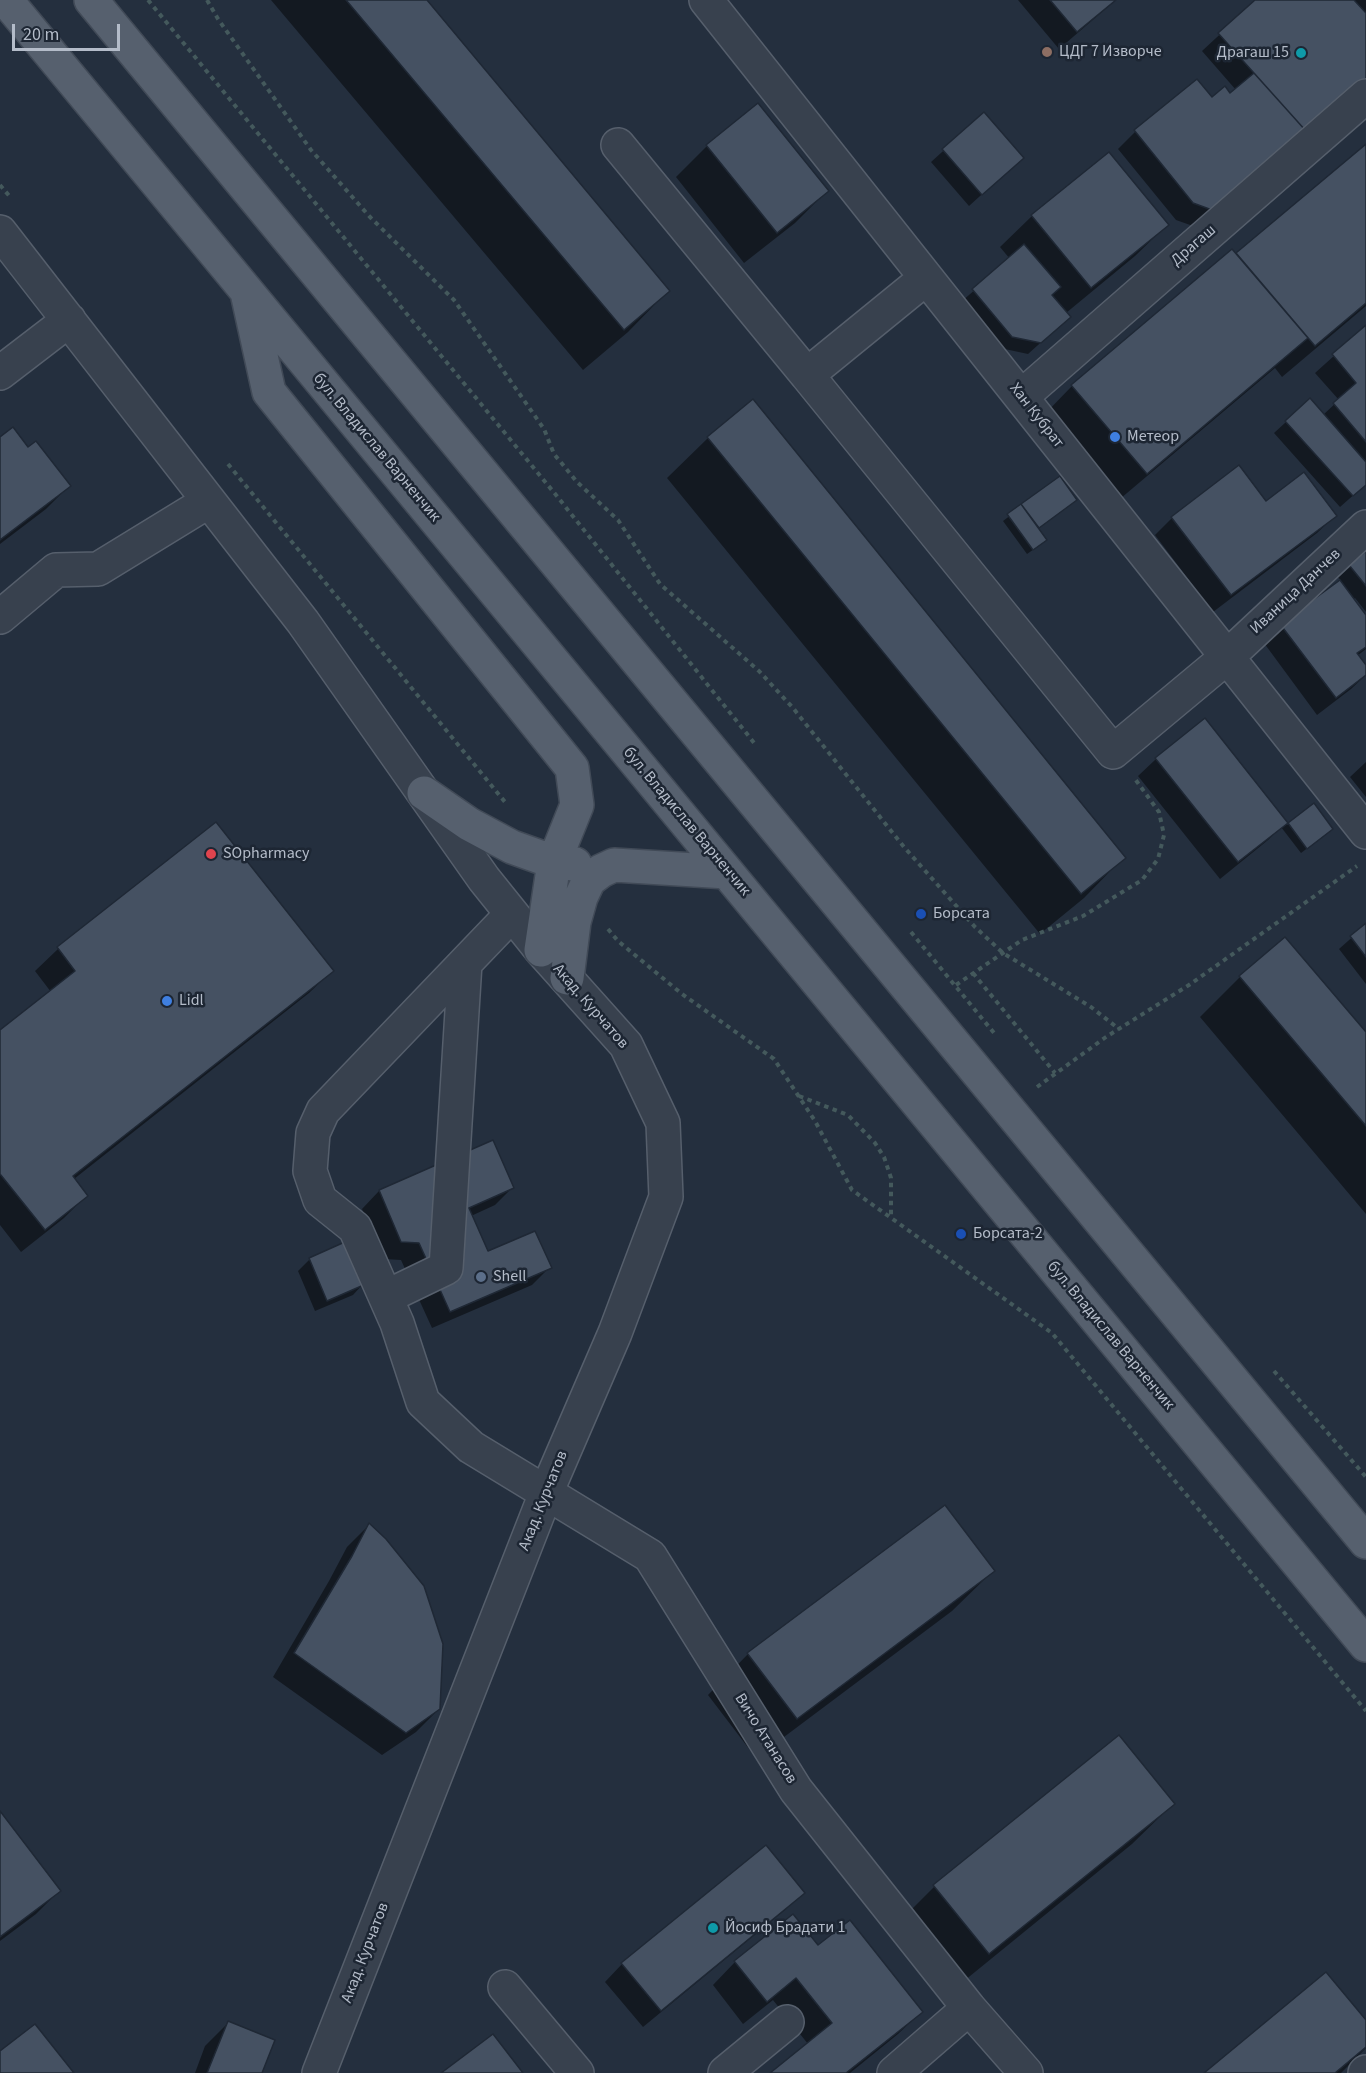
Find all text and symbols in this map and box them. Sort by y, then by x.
scale bar [15,12,123,50]
text: 20 m [23,22,59,47]
place label: ЦДГ 7 Изворче [1059,42,1162,62]
place label: Драгаш 15 [1217,43,1289,63]
marker: ЦДГ 7 Изворче [1040,45,1054,59]
marker: Драгаш 15 [1294,46,1308,60]
street label: Драгаш [1168,221,1220,271]
street label: бул. Владислав Варненчик [308,370,444,526]
street label: Хан Кубрат [1005,380,1067,452]
place label: Метеор [1127,427,1179,447]
marker: Метеор [1108,430,1122,444]
street label: Иваница Данчев [1247,545,1345,639]
street label: бул. Владислав Варненчик [618,744,754,900]
place label: SOpharmacy [223,844,310,864]
marker: SOpharmacy [204,847,218,861]
place label: Борсата [933,904,990,924]
marker: Борсата [914,907,928,921]
street label: Акад. Курчатов [548,961,632,1053]
place label: Lidl [179,991,204,1011]
marker: Lidl [160,994,174,1008]
place label: Борсата-2 [973,1224,1043,1244]
marker: Борсата-2 [954,1227,968,1241]
street label: бул. Владислав Варненчик [1042,1258,1178,1414]
place label: Shell [493,1267,526,1287]
marker: Shell [474,1270,488,1284]
street label: Акад. Курчатов [515,1448,573,1554]
street label: Вичо Атанасов [730,1690,800,1788]
street label: Акад. Курчатов [338,1900,394,2006]
place label: Йосиф Брадати 1 [725,1918,845,1938]
marker: Йосиф Брадати 1 [706,1921,720,1935]

